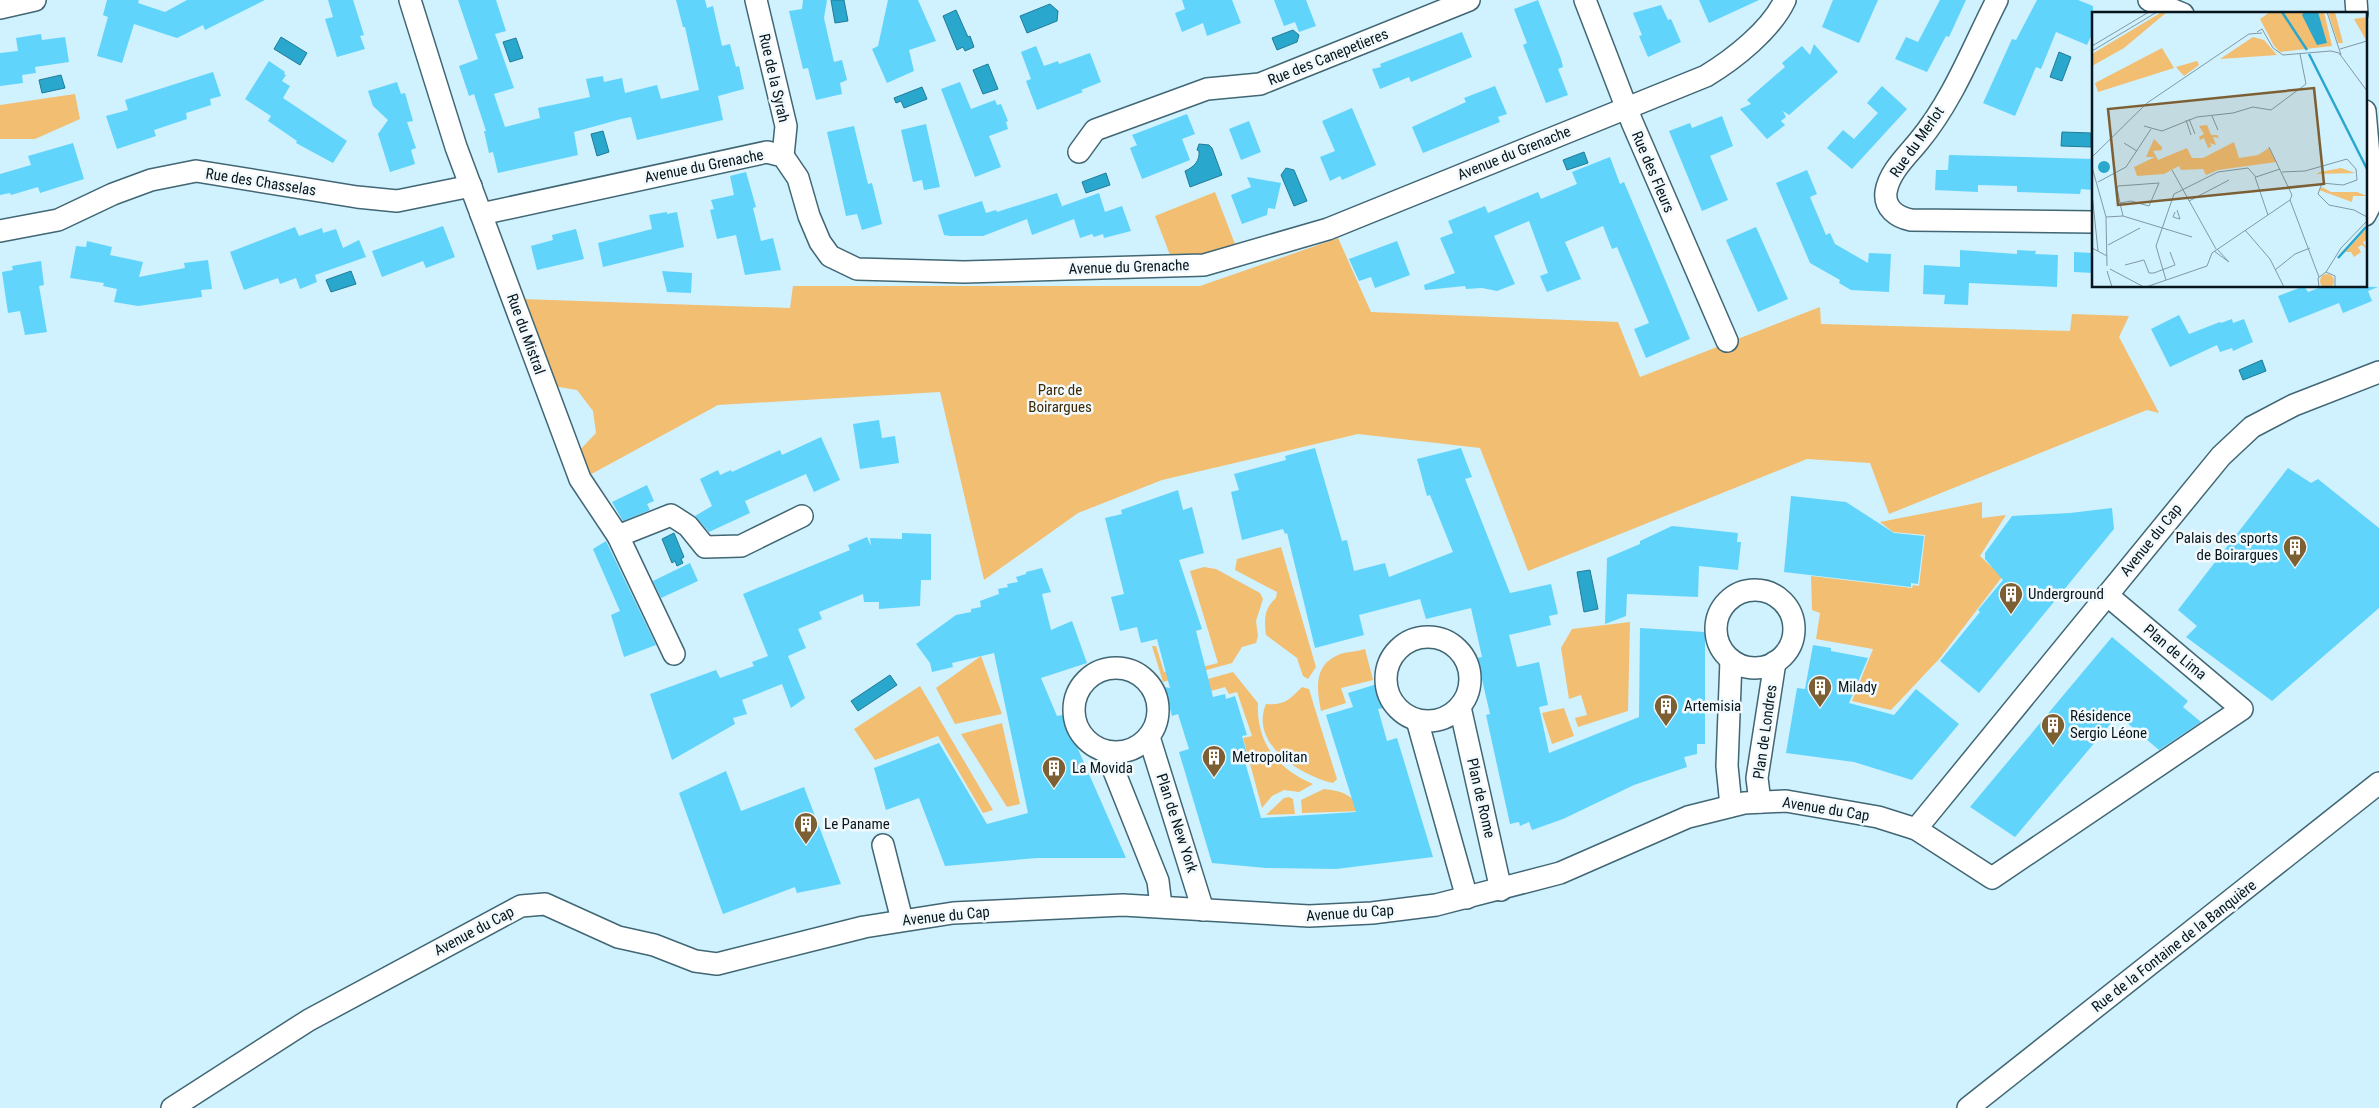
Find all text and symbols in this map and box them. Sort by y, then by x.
inset map [2092,12,2366,288]
street label: Rue des Canepetieres [1265,25,1391,89]
street label: Rue de la Syrah [755,32,793,124]
street label: Rue du Merlot [1886,103,1948,181]
street label: Avenue du Grenache [1455,122,1573,184]
street label: Rue des Fleurs [1628,129,1678,216]
street label: Avenue du Grenache [643,146,765,186]
street label: Rue des Chasselas [204,164,318,200]
street label: Avenue du Grenache [1068,256,1190,278]
street label: Rue du Mistral [503,291,549,377]
park label: Parc de Boirargues [1028,381,1092,416]
street label: Avenue du Cap [2116,500,2186,580]
place label: Palais des sports de Boirargues [2175,529,2278,564]
building icon: Palais des sports de Boirargues [2282,534,2308,568]
building icon: Underground [1998,581,2024,615]
place label: Underground [2028,585,2104,603]
street label: Plan de Lima [2140,620,2210,684]
building icon: Milady [1807,674,1833,708]
place label: Milady [1838,678,1877,696]
street label: Plan de Londres [1749,683,1781,780]
building icon: Artemisia [1653,693,1679,727]
place label: Artemisia [1684,697,1741,715]
place label: Résidence Sergio Léone [2070,707,2147,742]
building icon: Résidence Sergio Léone [2040,712,2066,746]
building icon: Metropolitan [1201,744,1227,778]
place label: Metropolitan [1232,748,1307,766]
building icon: La Movida [1041,755,1067,789]
street label: Plan de Rome [1463,756,1499,840]
place label: La Movida [1072,759,1133,777]
street label: Plan de New York [1152,771,1202,875]
street label: Avenue du Cap [1781,793,1871,825]
building icon: Le Paname [793,811,819,845]
place label: Le Paname [824,815,890,833]
street label: Rue de la Fontaine de la Banquière [2088,876,2260,1016]
street label: Avenue du Cap [1306,901,1394,925]
street label: Avenue du Cap [431,902,517,960]
street label: Avenue du Cap [901,902,991,930]

